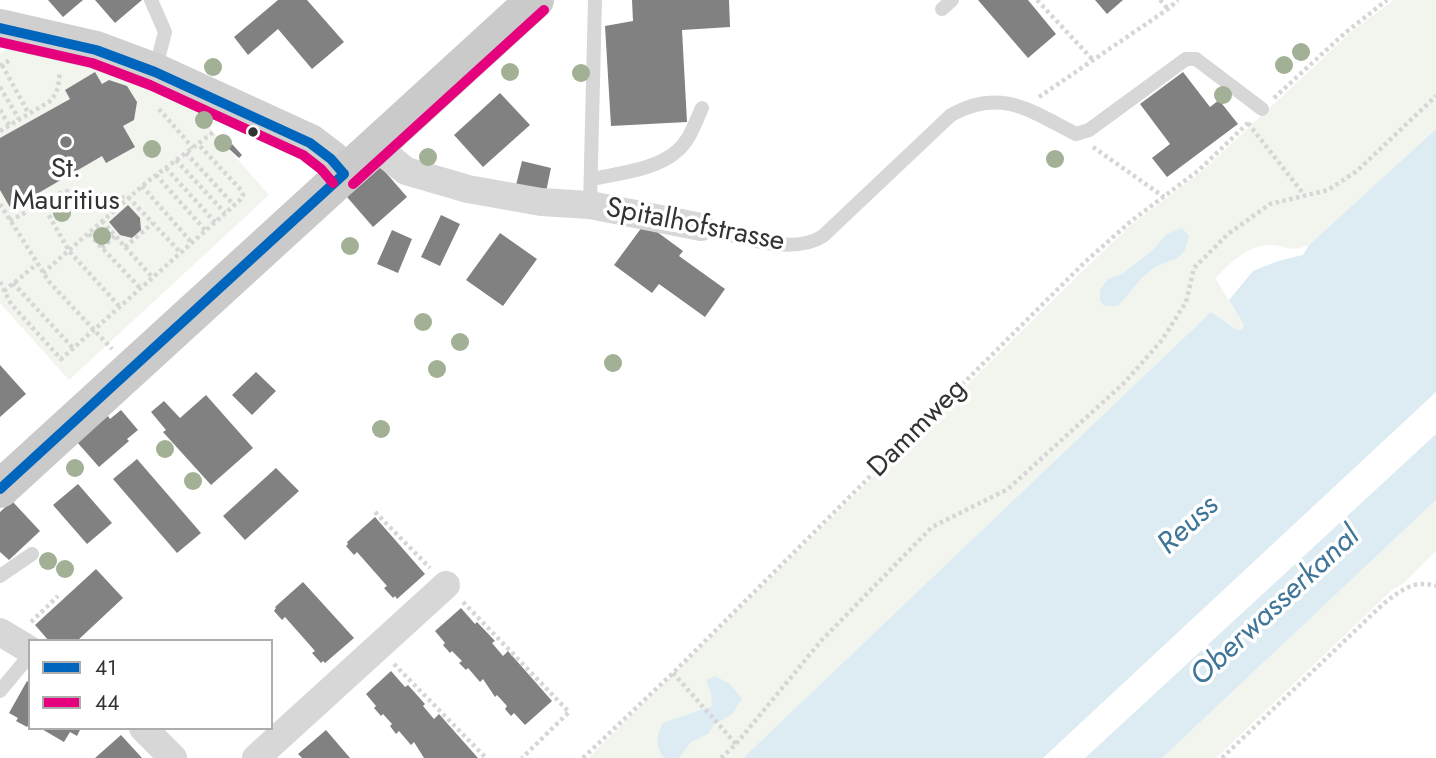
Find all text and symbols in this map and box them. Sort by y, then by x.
unlabelled marker [246,125,260,139]
marker: St. Mauritius [58,134,74,150]
place label: St. Mauritius [12,153,120,219]
street label: Spitalhofstrasse [603,192,787,260]
street label: Dammweg [862,373,974,485]
water label: Reuss [1151,489,1227,563]
water label: Oberwasserkanal [1184,519,1368,695]
legend [28,639,273,730]
text: 41 [95,653,117,683]
text: 44 [95,688,120,718]

